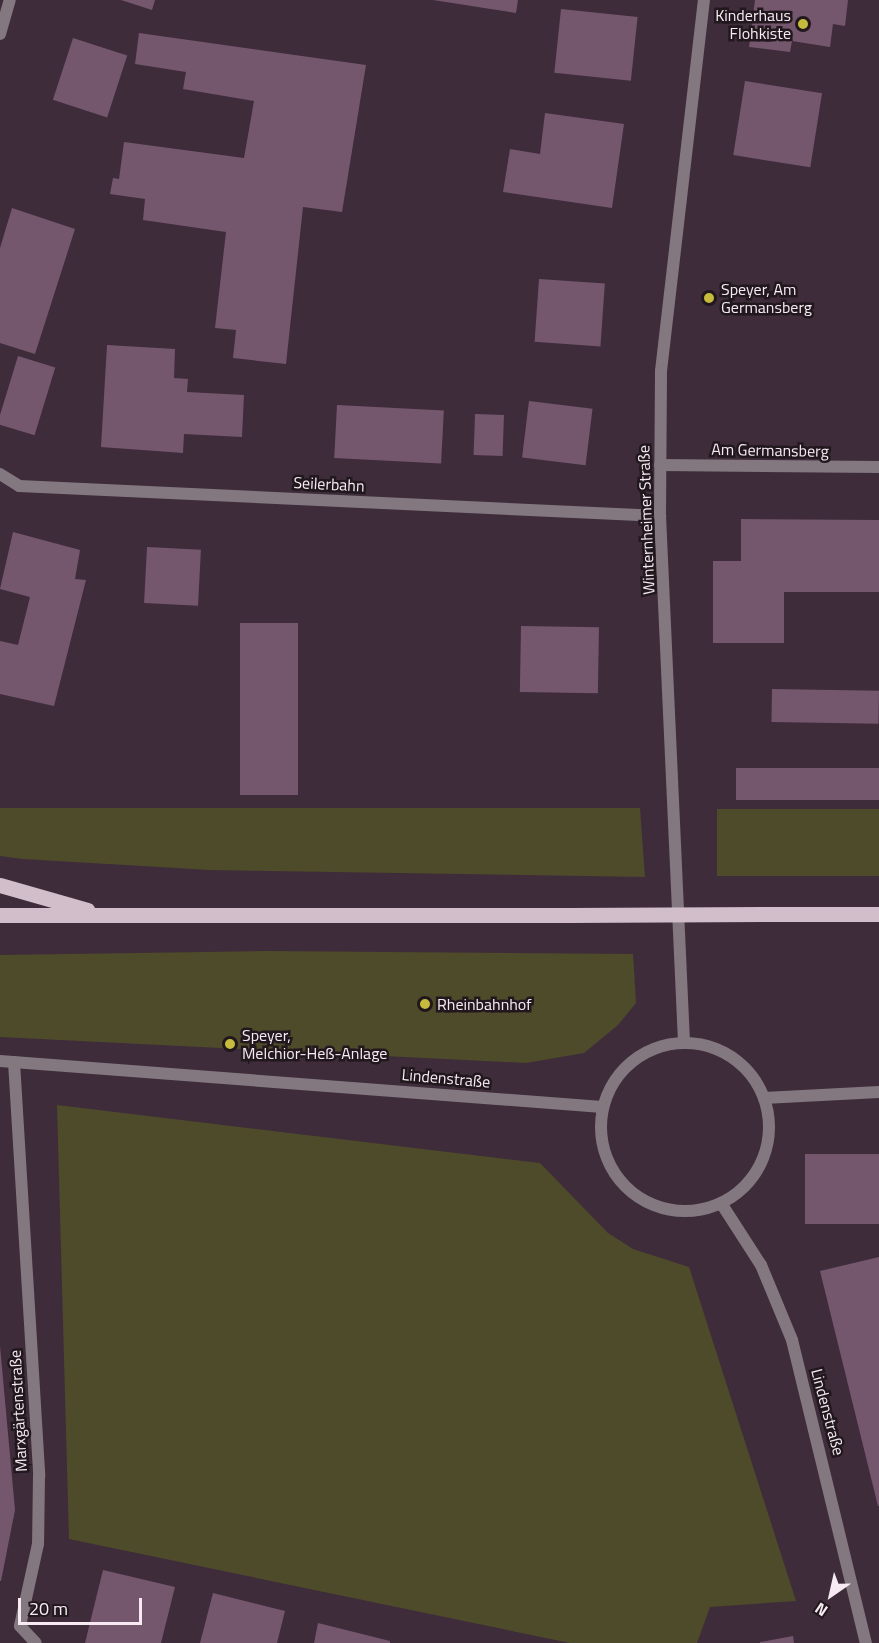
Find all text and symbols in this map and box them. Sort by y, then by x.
place label: Kinderhaus Flohkiste [715,5,791,43]
marker: Kinderhaus Flohkiste [796,17,810,31]
place label: Speyer, Am Germansberg [721,279,812,317]
marker: Speyer, Am Germansberg [702,291,716,305]
street label: Am Germansberg [711,439,829,461]
street label: Winternheimer Straße [634,445,658,595]
street label: Seilerbahn [293,473,365,495]
place label: Rheinbahnhof [437,994,532,1014]
marker: Rheinbahnhof [418,997,432,1011]
place label: Speyer, Melchior-Heß-Anlage [242,1025,387,1063]
marker: Speyer, Melchior-Heß-Anlage [223,1037,237,1051]
street label: Lindenstraße [401,1065,491,1091]
street label: Marxgärtenstraße [5,1350,31,1472]
street label: Lindenstraße [807,1367,849,1457]
north arrow [801,1565,861,1625]
scale bar [21,1586,146,1624]
text: 20 m [29,1595,68,1622]
text: N [810,1597,832,1623]

